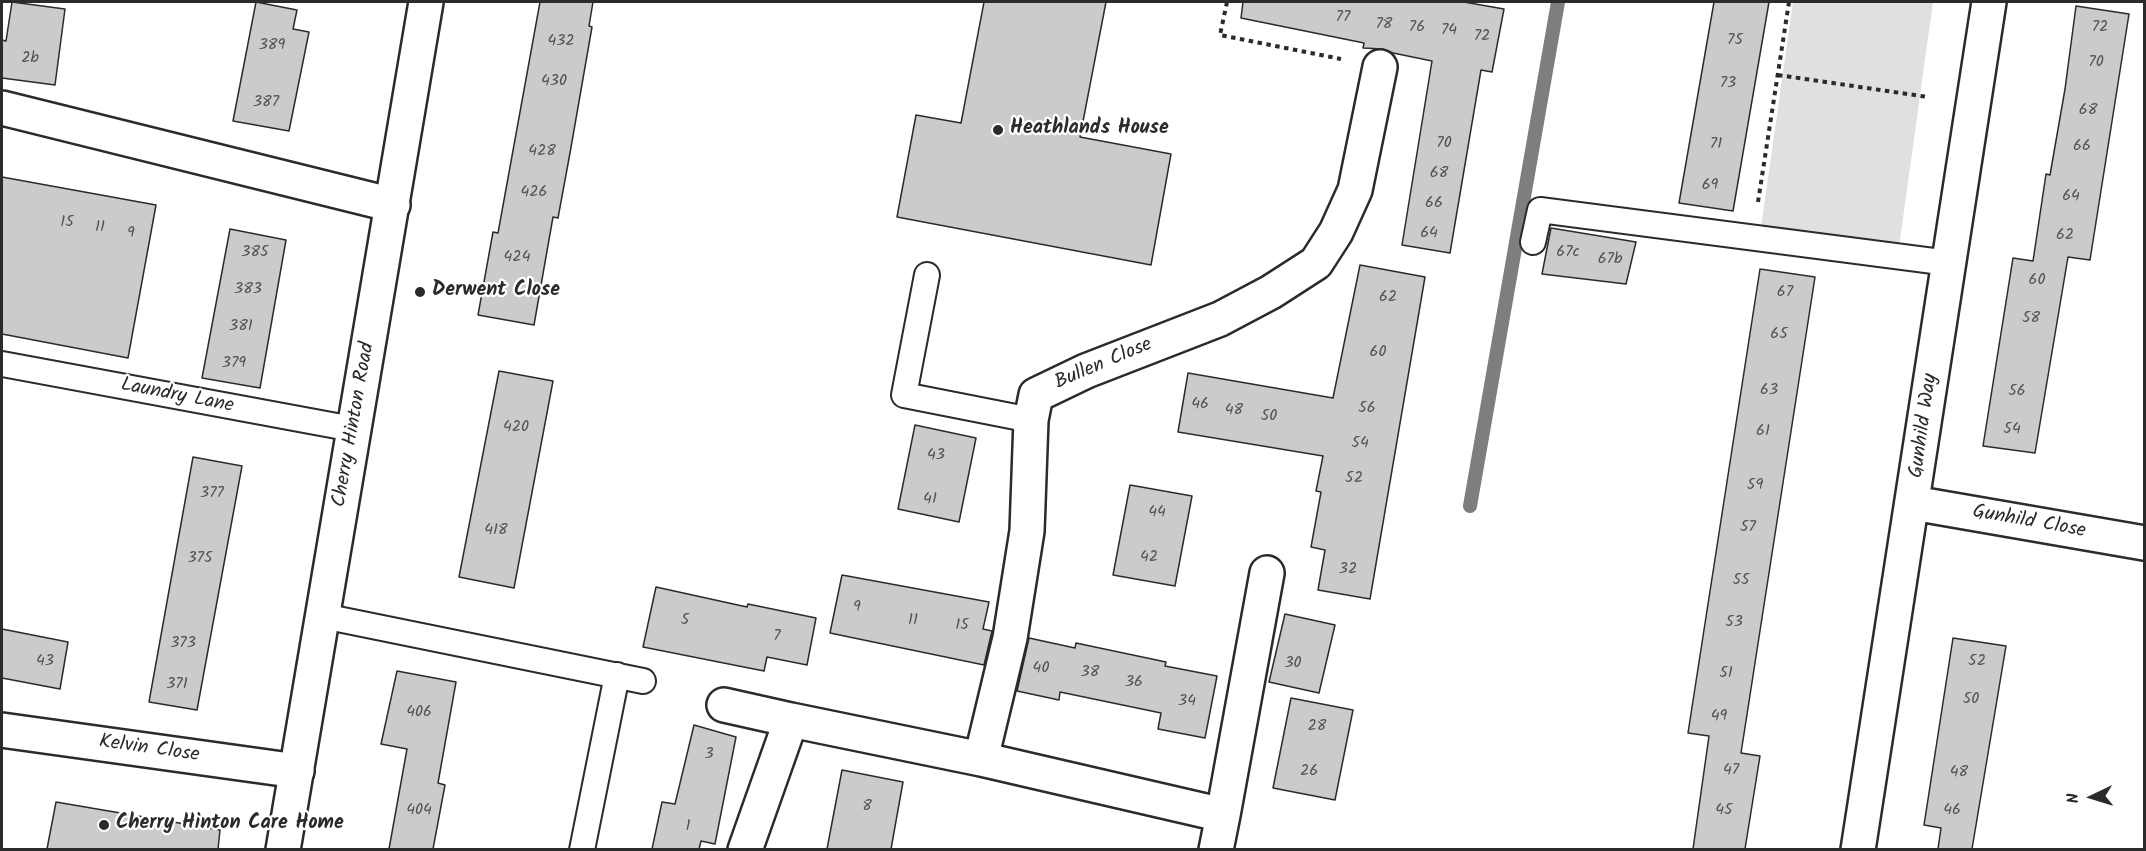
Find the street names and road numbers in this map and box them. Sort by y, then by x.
street label: Bullen Close [1052,334,1156,396]
street label: Cherry Hinton Road [329,341,381,509]
street label: Gunhild Way [1906,372,1944,480]
street label: Laundry Lane [118,374,236,420]
street label: Gunhild Close [1971,501,2087,545]
street label: Kelvin Close [97,731,201,769]

